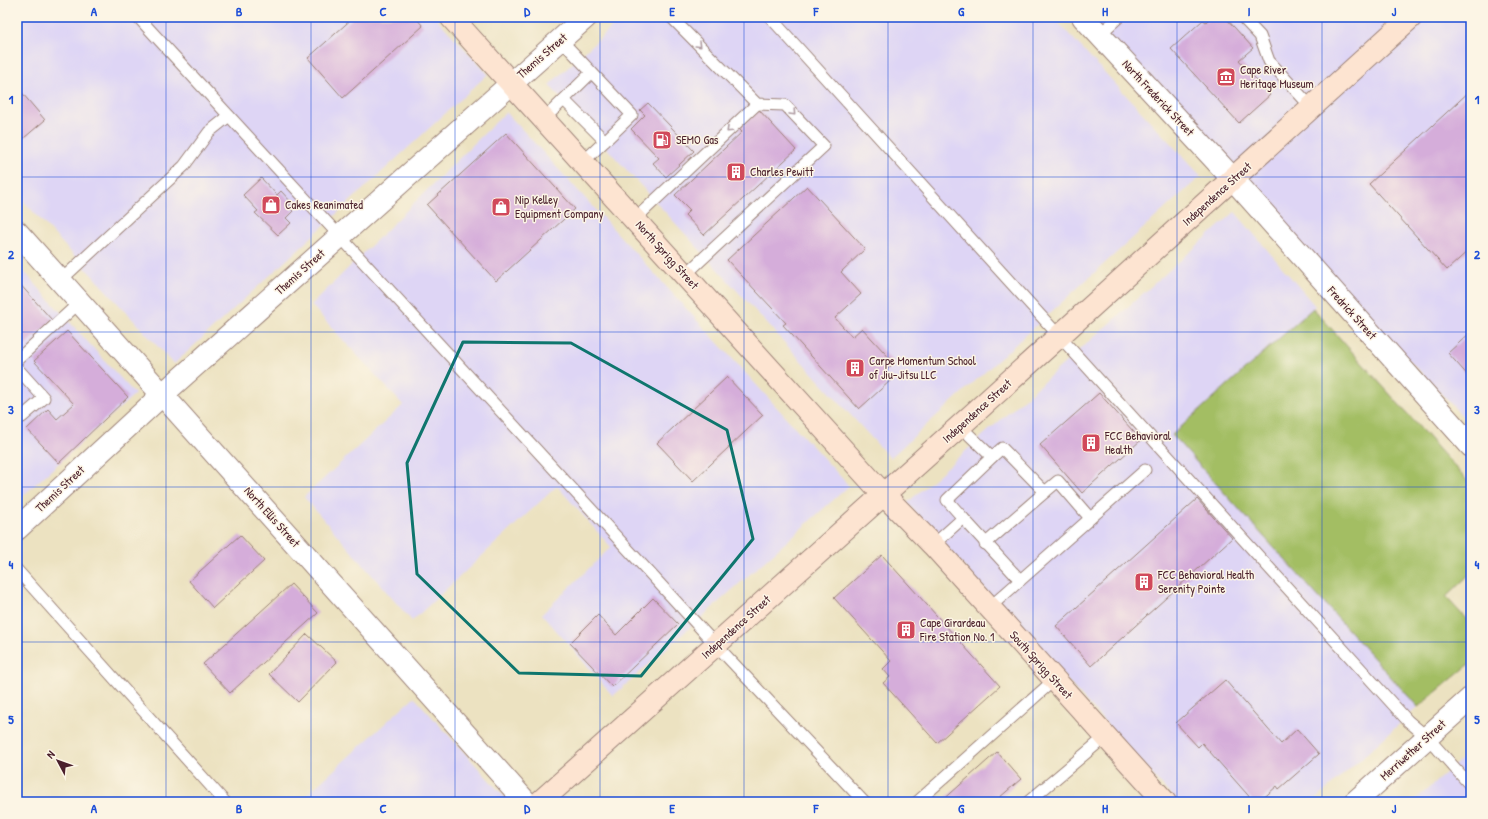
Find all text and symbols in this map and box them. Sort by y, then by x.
text: A [91,2,98,20]
text: B [236,2,243,20]
text: C [379,2,387,20]
text: D [524,2,531,20]
text: E [669,2,675,20]
text: F [813,2,820,20]
text: G [958,2,965,20]
text: H [1102,2,1108,20]
text: I [1247,2,1251,20]
text: J [1392,2,1397,20]
street label: Themis Street [513,28,571,82]
one-way arrow [694,40,702,48]
street label: North Frederick Street [1118,56,1199,140]
place label: Cape River Heritage Museum [1240,61,1314,92]
museum icon: Cape River Heritage Museum [1215,66,1237,88]
text: 1 [9,90,14,108]
text: 1 [1475,90,1480,108]
one-way arrow [788,108,795,116]
one-way arrow [726,126,734,133]
fuel station icon: SEMO Gas [651,129,673,151]
place label: SEMO Gas [676,131,719,148]
street label: Independence Street [1178,157,1256,229]
building icon: Charles Pewitt [725,161,747,183]
place label: Charles Pewitt [750,163,814,180]
place label: Nip Kelley Equipment Company [515,191,604,222]
shop icon: Cakes Reanimated [260,194,282,216]
place label: Cakes Reanimated [285,196,363,213]
shop icon: Nip Kelley Equipment Company [490,196,512,218]
street label: North Sprigg Street [632,217,703,293]
street label: Themis Street [271,244,329,299]
text: 2 [8,245,15,263]
text: 2 [1474,245,1481,263]
street label: Fredrick Street [1323,282,1381,344]
place label: Carpe Momentum School of Jiu-Jitsu LLC [869,352,977,383]
building icon: Carpe Momentum School of Jiu-Jitsu LLC [844,357,866,379]
street label: Independence Street [938,374,1016,446]
text: 3 [8,400,14,418]
text: 3 [1474,400,1480,418]
place label: FCC Behavioral Health [1104,427,1172,458]
building icon: FCC Behavioral Health [1080,432,1102,454]
street label: Themis Street [31,461,89,516]
street label: North Ellis Street [241,483,305,551]
text: 4 [9,555,14,573]
text: 4 [1475,555,1480,573]
place label: FCC Behavioral Health Serenity Pointe [1157,566,1254,597]
building icon: FCC Behavioral Health Serenity Pointe [1133,571,1155,593]
street label: Independence Street [697,590,775,662]
place label: Cape Girardeau Fire Station No. 1 [919,614,994,645]
building icon: Cape Girardeau Fire Station No. 1 [895,619,917,641]
street label: South Sprigg Street [1006,627,1077,703]
text: 5 [8,710,14,728]
text: 5 [1474,710,1480,728]
street label: Merriwether Street [1376,715,1450,784]
north arrow [38,741,78,781]
text: N [43,748,58,761]
text: A [91,799,98,817]
text: B [236,799,243,817]
text: C [379,799,387,817]
text: D [524,799,531,817]
text: E [669,799,675,817]
text: F [813,799,820,817]
text: G [958,799,965,817]
text: H [1102,799,1108,817]
text: I [1247,799,1251,817]
text: J [1392,799,1397,817]

